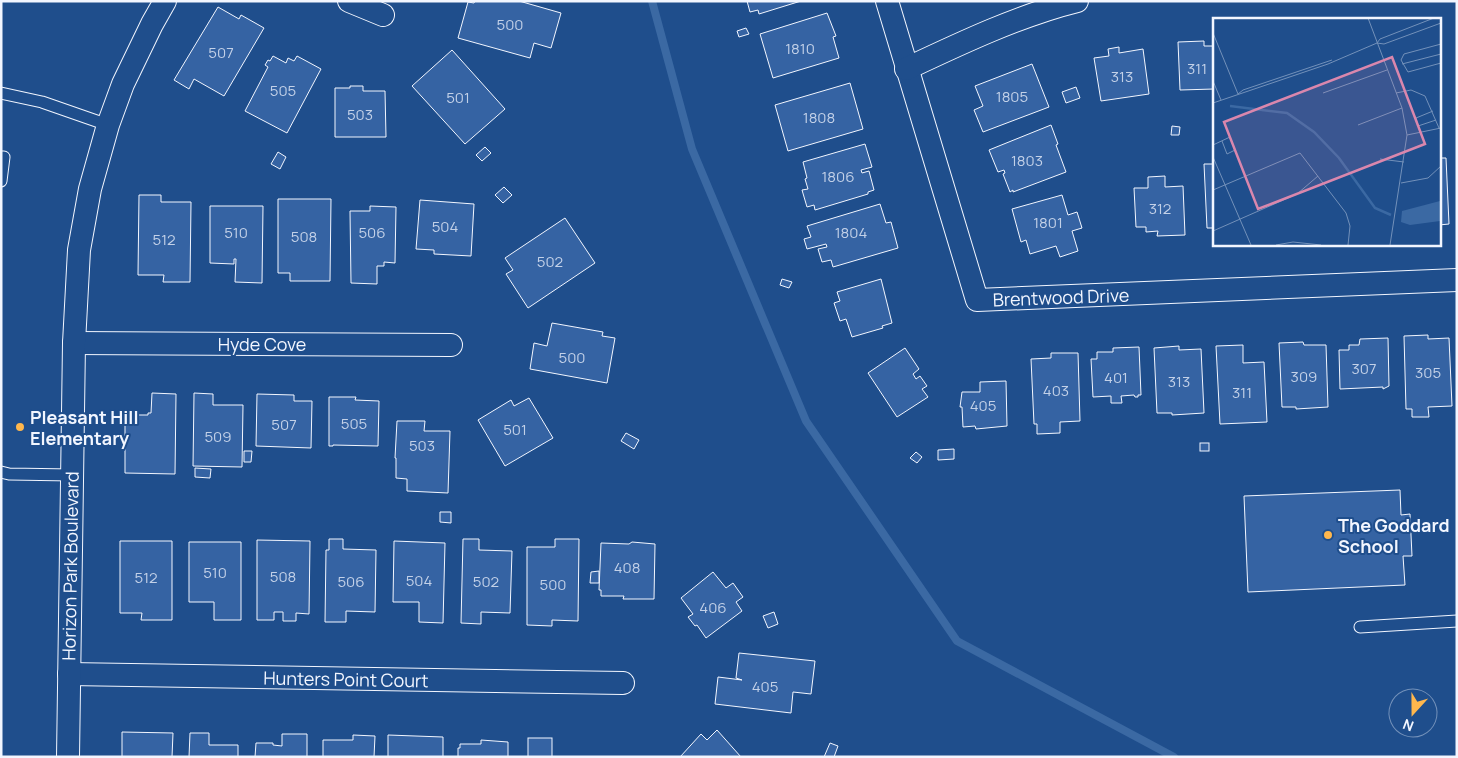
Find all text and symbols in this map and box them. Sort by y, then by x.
house number: 500 [497,14,523,35]
inset map [1213,18,1440,245]
house number: 1810 [785,38,815,59]
house number: 507 [208,42,234,63]
house number: 311 [1187,58,1207,79]
house number: 313 [1111,66,1133,87]
house number: 505 [270,80,296,101]
house number: 1805 [996,86,1028,107]
house number: 501 [446,87,470,108]
house number: 503 [347,104,373,125]
house number: 1808 [803,107,835,128]
house number: 1803 [1011,150,1043,171]
house number: 1806 [821,166,855,187]
house number: 312 [1149,198,1171,219]
house number: 1801 [1033,212,1063,233]
house number: 504 [432,216,458,237]
house number: 510 [224,222,248,243]
house number: 506 [358,222,386,243]
house number: 1804 [835,222,867,243]
house number: 508 [291,226,317,247]
house number: 512 [152,229,176,250]
house number: 502 [537,251,563,272]
street label: Brentwood Drive [992,283,1130,311]
street label: Hyde Cove [218,332,306,356]
house number: 500 [559,347,585,368]
house number: 307 [1352,358,1376,379]
house number: 305 [1415,362,1441,383]
house number: 309 [1291,366,1317,387]
house number: 401 [1104,367,1128,388]
house number: 313 [1168,371,1190,392]
house number: 403 [1043,380,1069,401]
house number: 311 [1232,382,1252,403]
house number: 405 [970,395,996,416]
place label: Pleasant Hill Elementary [30,405,138,450]
house number: 505 [341,413,367,434]
house number: 507 [271,414,297,435]
house number: 501 [503,419,527,440]
marker: Pleasant Hill Elementary [14,421,26,433]
house number: 509 [204,426,232,447]
house number: 503 [409,435,435,456]
street label: Horizon Park Boulevard [56,471,84,661]
place label: The Goddard School [1338,513,1450,558]
marker: The Goddard School [1322,529,1334,541]
house number: 408 [614,557,640,578]
house number: 510 [203,562,227,583]
house number: 508 [270,566,296,587]
house number: 512 [134,567,158,588]
house number: 504 [406,570,432,591]
house number: 506 [337,571,365,592]
house number: 502 [473,571,499,592]
house number: 500 [540,574,566,595]
house number: 406 [699,597,727,618]
street label: Hunters Point Court [263,666,429,692]
house number: 405 [752,676,778,697]
north arrow [1388,688,1438,738]
text: N [1400,715,1416,736]

